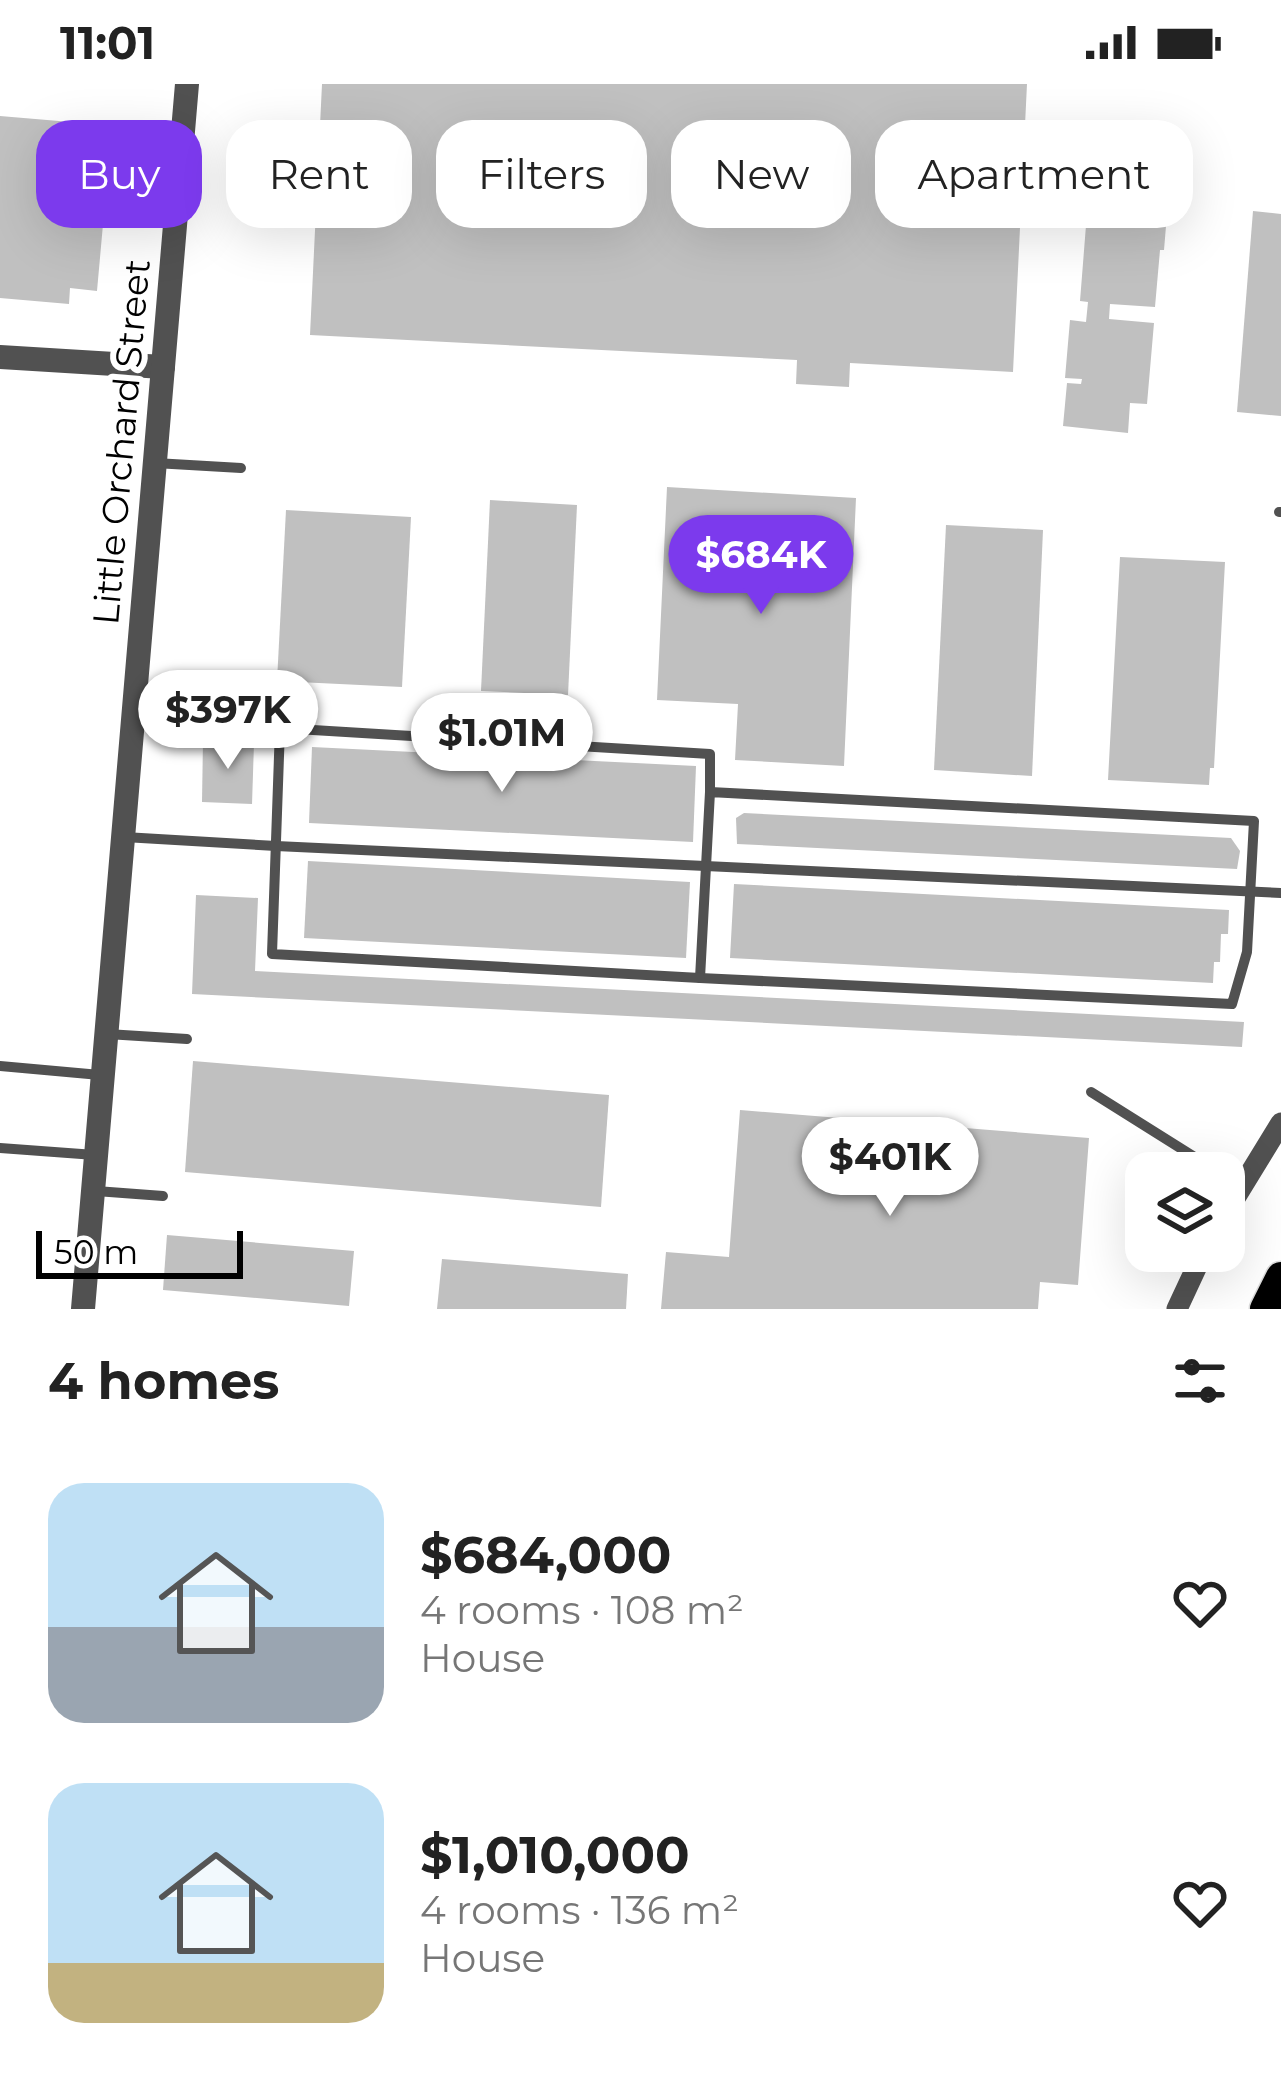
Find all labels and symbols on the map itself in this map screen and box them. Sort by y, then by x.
street label: Little Orchard Street [83,257,159,627]
pin: $684K [677,515,845,617]
pin: $397K [144,670,312,772]
pin: $1.01M [404,693,600,795]
pin: $401K [806,1117,974,1219]
scale bar [36,1225,243,1278]

